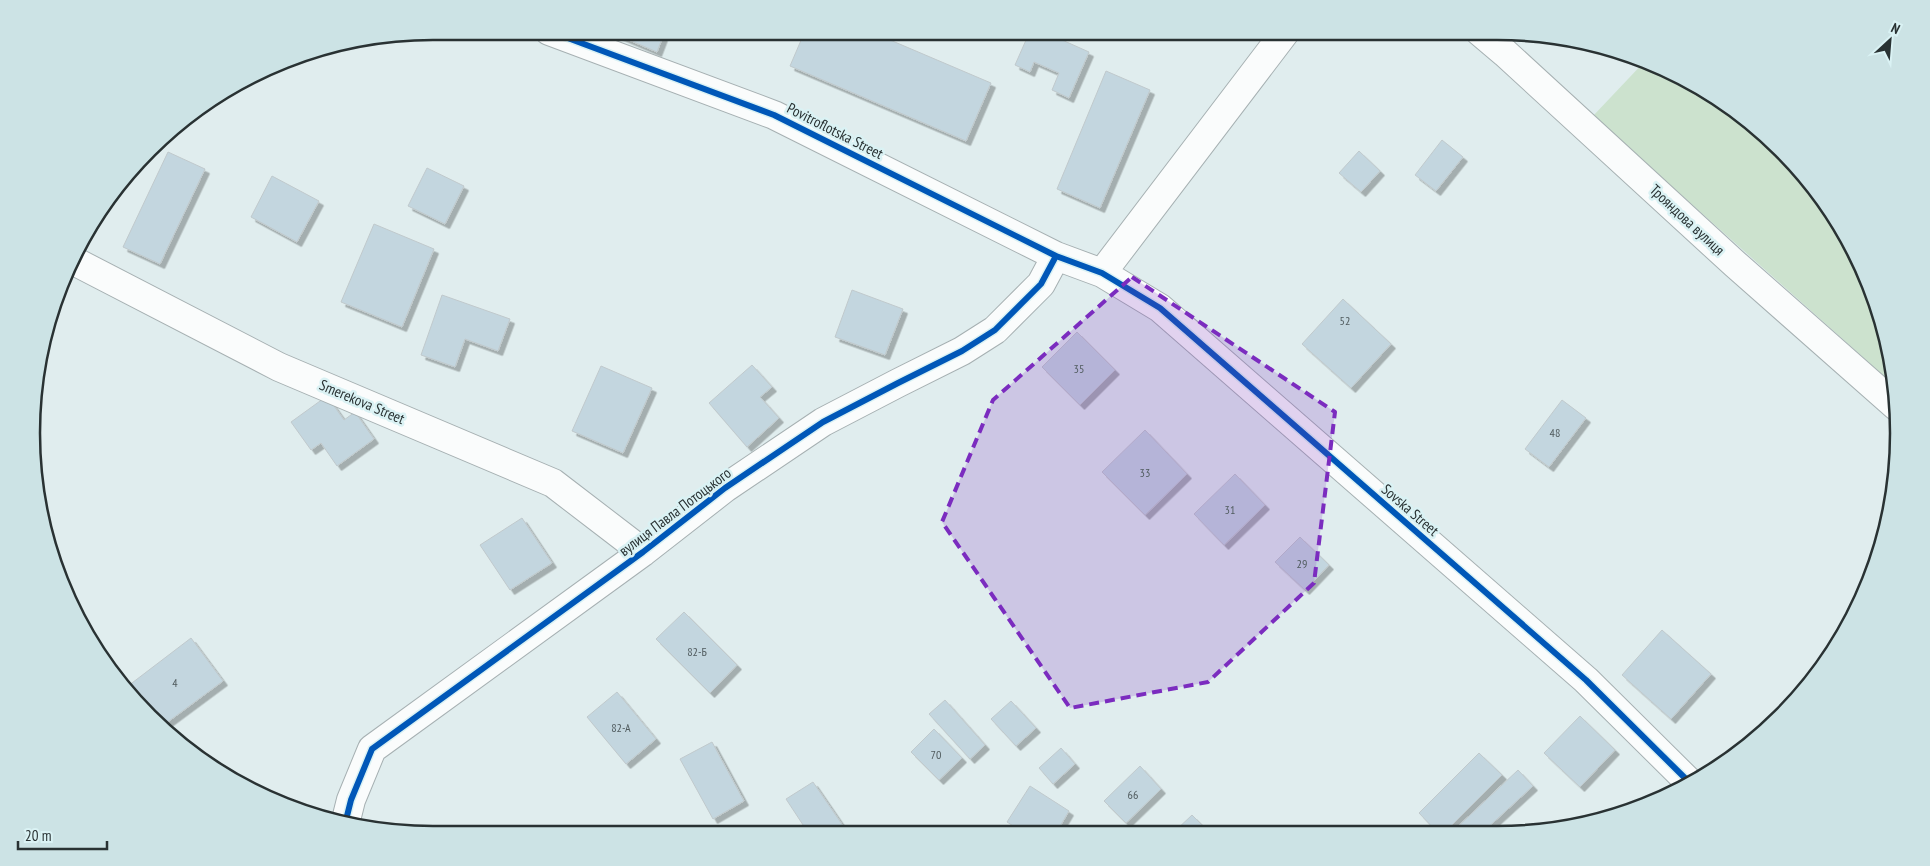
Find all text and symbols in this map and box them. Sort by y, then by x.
north arrow [1865,15,1915,65]
text: N [1888,19,1903,38]
street label: Povitroflotska Street [784,98,886,163]
street label: Трояндова вулиця [1646,180,1729,259]
house number: 52 [1340,313,1350,328]
house number: 35 [1074,361,1084,376]
street label: Smerekova Street [317,375,408,428]
house number: 48 [1550,425,1560,440]
street label: вулиця Павла Потоцького [615,463,735,560]
house number: 33 [1140,465,1150,480]
street label: Sovska Street [1378,480,1443,540]
house number: 31 [1225,502,1235,517]
house number: 29 [1297,556,1307,571]
house number: 82-Б [687,644,707,659]
house number: 4 [172,675,178,690]
house number: 82-А [611,720,631,735]
house number: 70 [931,747,941,762]
house number: 66 [1128,787,1138,802]
scale bar [18,818,106,850]
text: 20 m [25,826,51,845]

